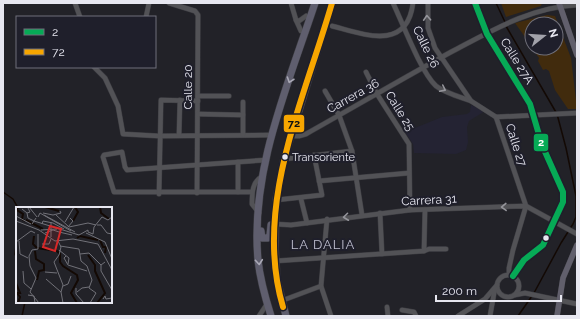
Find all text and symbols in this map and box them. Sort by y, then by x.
one-way arrow [423,15,431,21]
legend [16,16,156,68]
north arrow [524,16,564,56]
street label: Calle 26 [410,24,442,70]
text: 2 [52,25,58,39]
text: N [546,27,561,39]
street label: Calle 27A [497,35,537,87]
text: 72 [52,45,65,59]
street label: Calle 20 [181,64,195,110]
one-way arrow [286,76,294,83]
street label: Carrera 36 [324,76,382,116]
one-way arrow [439,84,446,92]
street label: Calle 25 [382,89,418,134]
line badge: 72 [283,114,305,133]
text: 72 [288,117,300,130]
street label: Calle 27 [503,122,530,169]
line badge: 2 [533,133,549,152]
text: 2 [538,136,544,149]
place label: Transoriente [292,151,355,164]
marker: Transoriente [280,152,290,162]
street label: Carrera 31 [401,192,457,208]
one-way arrow [501,203,507,211]
inset map [16,207,112,303]
one-way arrow [343,212,349,221]
unlabelled marker [541,233,551,243]
district label: LA DALIA [291,237,355,252]
one-way arrow [254,259,263,265]
scale bar [436,277,561,303]
text: 200 m [442,284,477,298]

